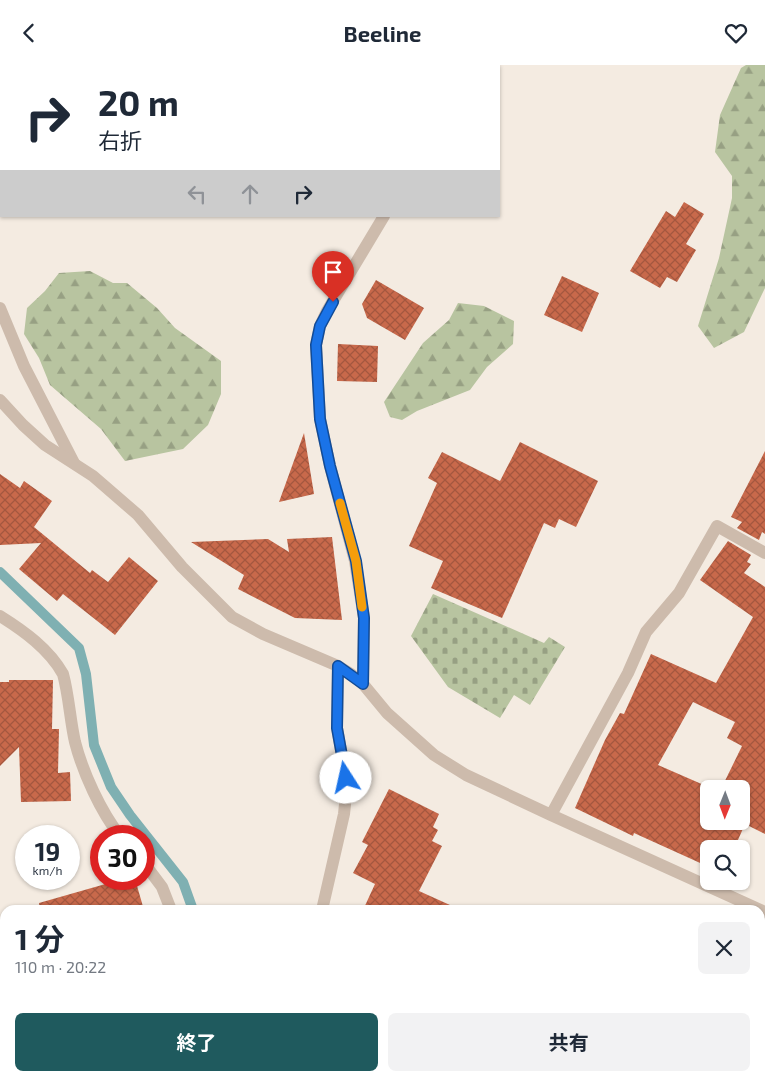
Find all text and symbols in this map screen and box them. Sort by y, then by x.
icon: back [15,19,43,47]
icon: heart [722,19,750,47]
text: Beeline [344,20,421,46]
text: 20 m [98,81,179,123]
icon: right [15,85,80,150]
text: 右折 [98,127,142,153]
icon: left [183,180,211,208]
icon: ahead [236,180,264,208]
icon: right [289,180,317,208]
pin [312,251,354,302]
icon: arrive [319,258,347,286]
position arrow [319,751,371,803]
north arrow [700,780,750,830]
map controls [700,780,750,890]
speed limit sign: 30 [90,825,155,890]
text: 19 [35,836,60,866]
button: search [700,840,750,890]
text: km/h [33,863,62,877]
text: 1 分 [15,920,64,956]
button: close [698,922,750,974]
text: 110 m · 20:22 [15,957,106,976]
button: 終了 [15,1013,378,1071]
button: 共有 [388,1013,750,1071]

